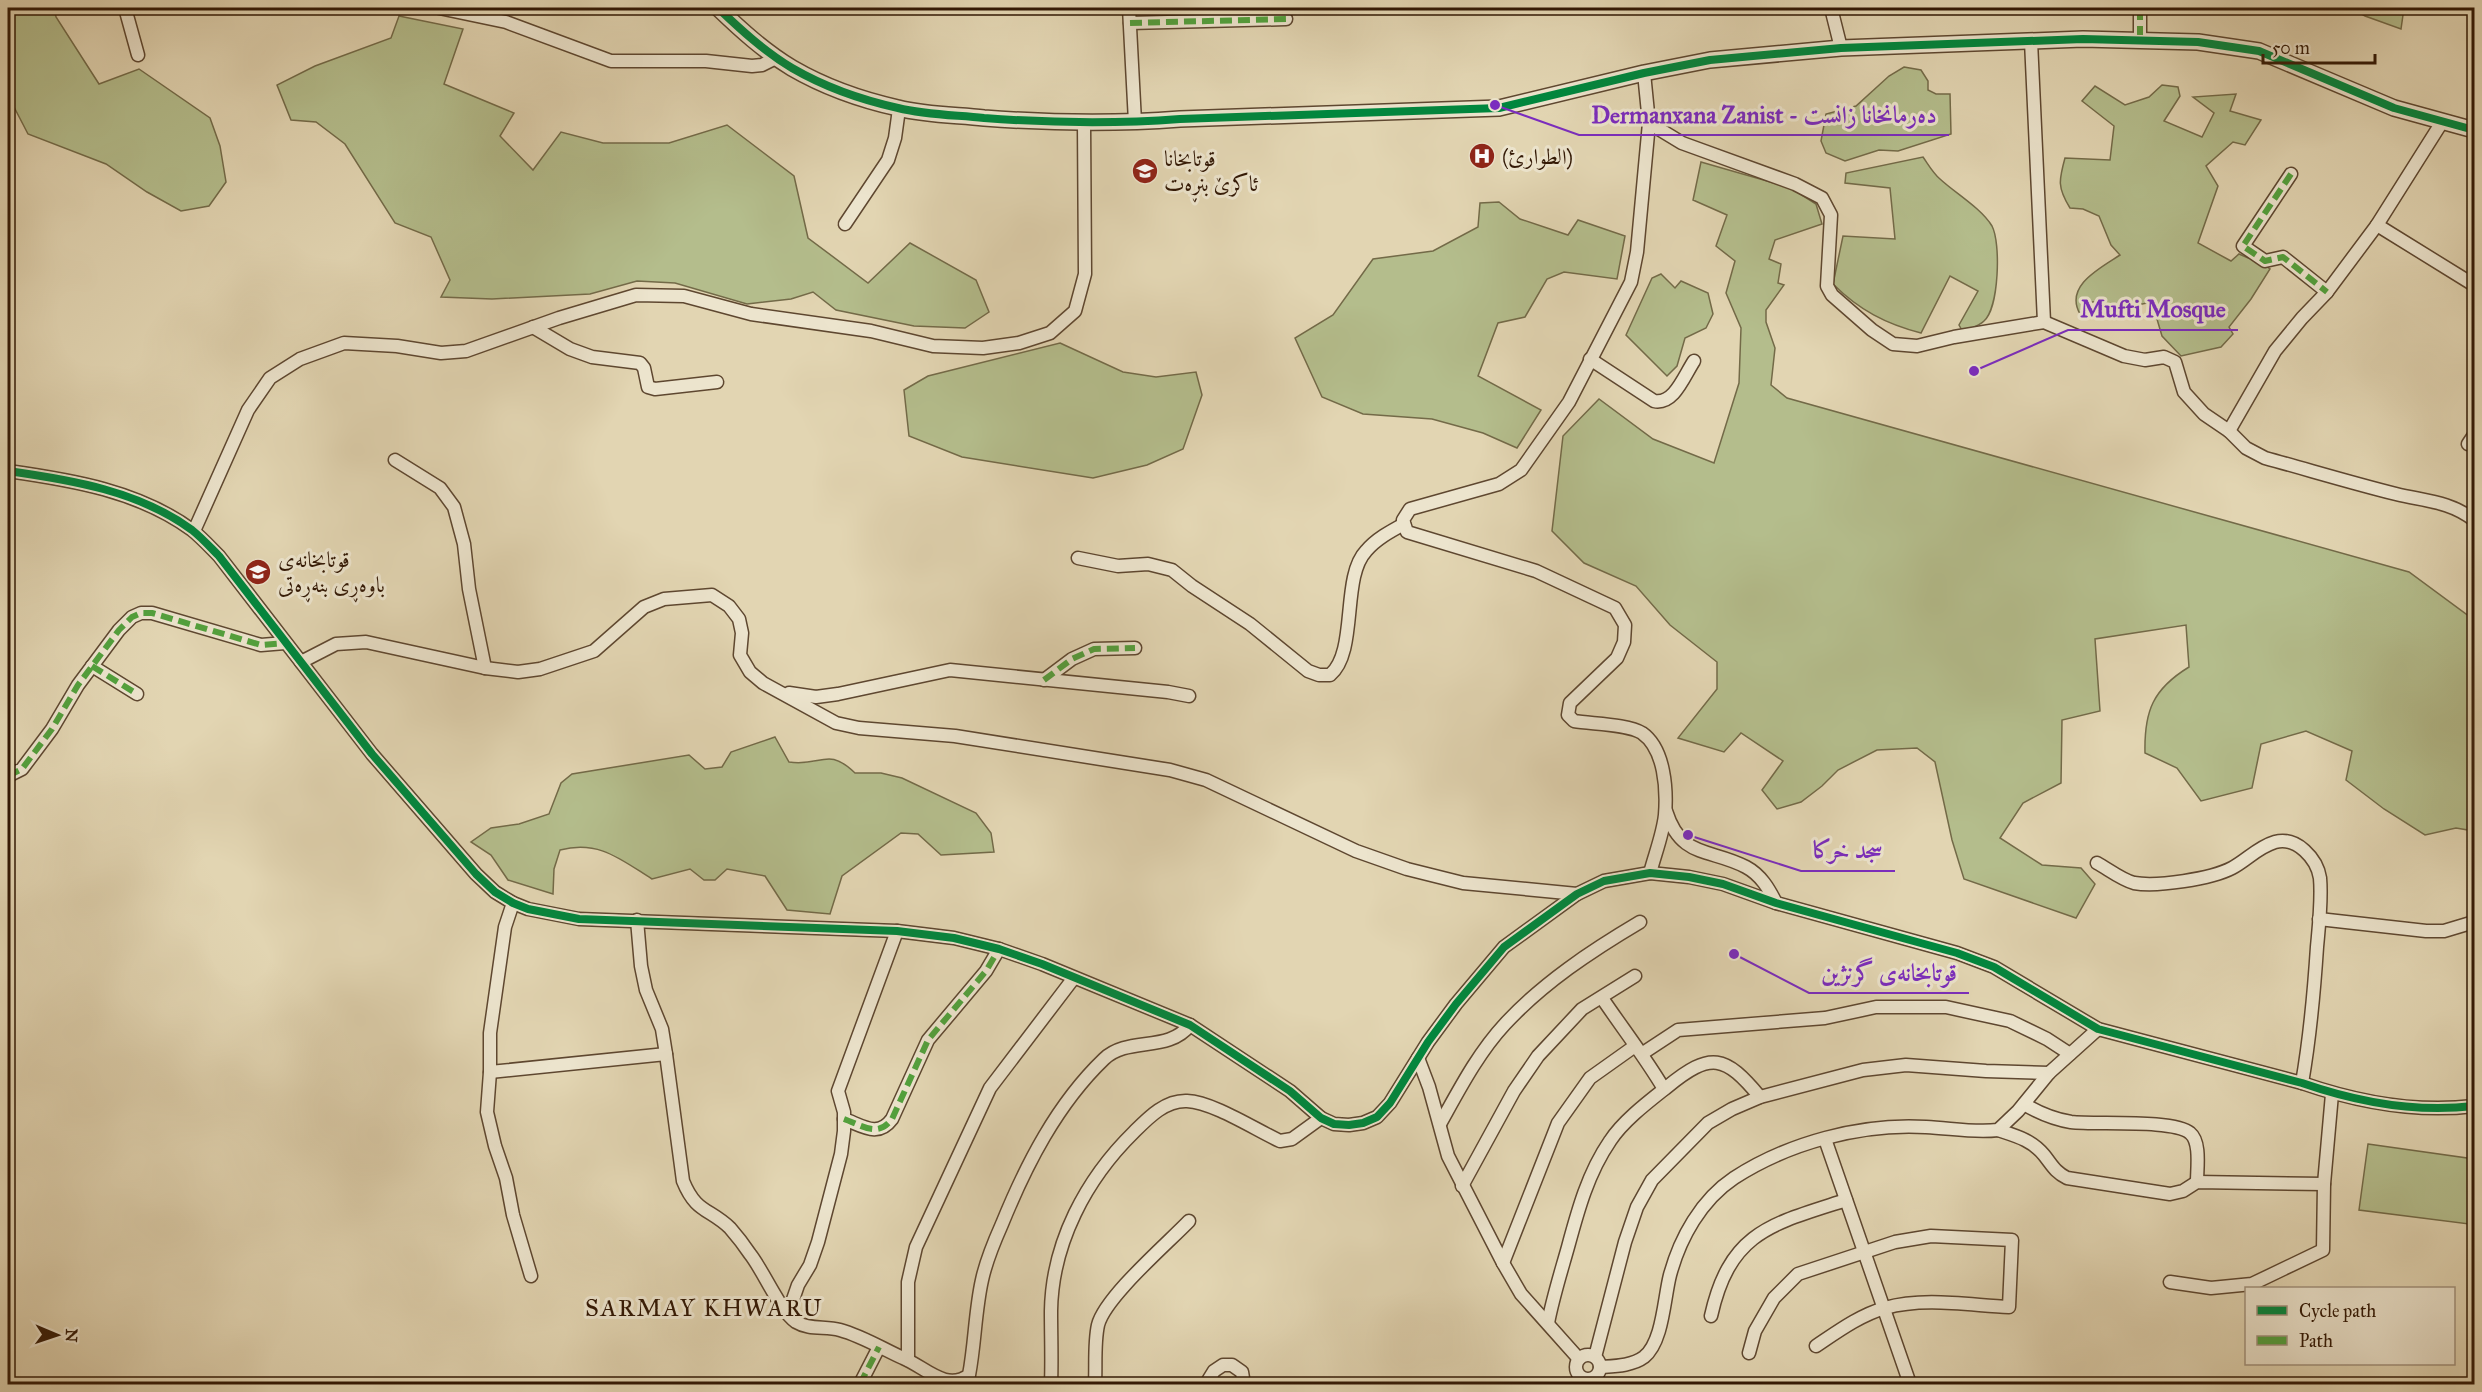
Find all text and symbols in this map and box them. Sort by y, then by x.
scale bar [2263,27,2376,65]
text: 50 m [2272,37,2310,59]
callout: Dermanxana Zanist - ده‌رمانخانا زانست [1579,93,1949,135]
text: Dermanxana Zanist - ده‌رمانخانا زانست [1591,100,1937,130]
hospital icon: (الطوارئ) [1467,141,1497,171]
place label: (الطوارئ) [1502,143,1573,170]
place label: قوتابخانا ئاکرێ بنڕەت [1164,145,1259,203]
school or university icon: قوتابخانا ئاکرێ بنڕەت [1130,156,1160,186]
callout: Mufti Mosque [2068,288,2238,330]
text: Mufti Mosque [2080,294,2226,324]
place label: قوتابخانەی باوەڕی بنەڕەتی [278,546,385,603]
school or university icon: قوتابخانەی باوەڕی بنەڕەتی [243,557,273,587]
callout: سجد خركا [1801,829,1895,871]
text: سجد خركا [1813,835,1883,865]
callout: قوتابخانەی گرنژین [1809,951,1969,993]
text: قوتابخانەی گرنژین [1821,957,1957,988]
legend [2245,1287,2455,1365]
district label: SARMAY KHWARU [585,1293,823,1323]
text: Cycle path [2299,1300,2376,1322]
north arrow [27,1305,87,1365]
text: N [62,1328,81,1343]
text: Path [2299,1330,2333,1352]

